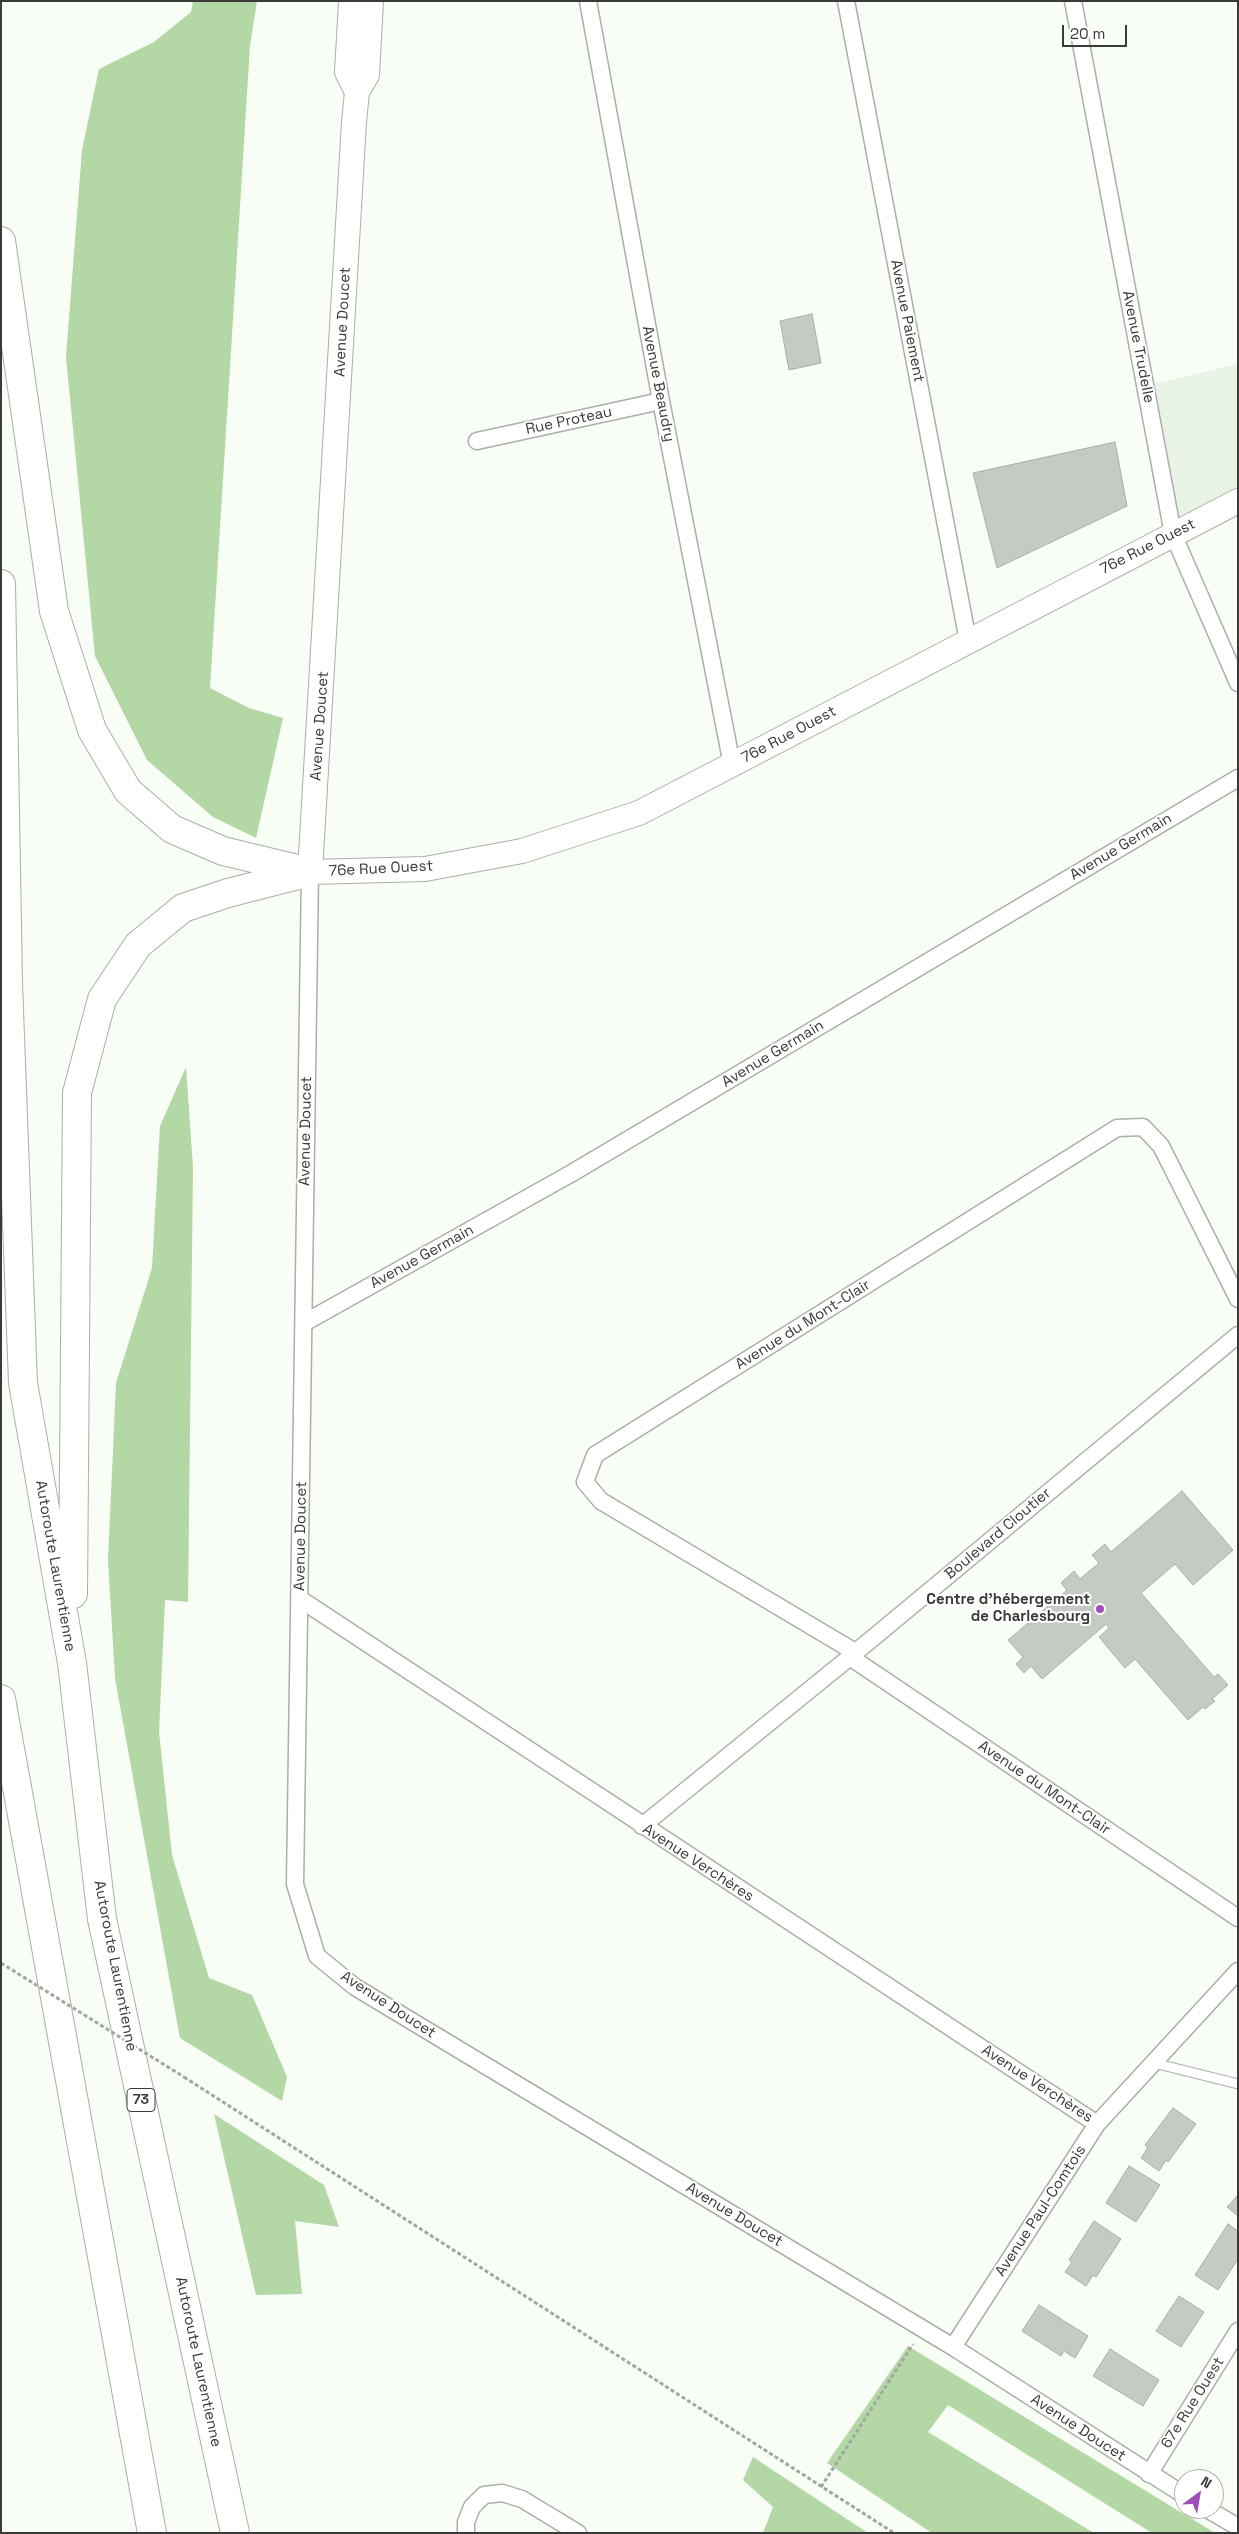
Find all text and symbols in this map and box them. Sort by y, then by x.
scale bar [1064,15,1129,47]
text: 20 m [1070,24,1105,43]
street label: Avenue Paiement [886,258,928,384]
street label: Avenue Doucet [331,267,355,377]
street label: Avenue Trudelle [1118,289,1158,405]
street label: Avenue Beaudry [638,324,678,444]
street label: Rue Proteau [524,403,614,439]
street label: 76e Rue Ouest [1097,515,1199,579]
street label: Avenue Doucet [307,671,333,781]
street label: 76e Rue Ouest [739,703,839,767]
street label: Avenue Germain [1067,810,1175,884]
street label: 76e Rue Ouest [328,857,434,881]
street label: Avenue Germain [719,1017,827,1091]
street label: Avenue Doucet [296,1076,316,1186]
street label: Avenue Germain [367,1221,477,1293]
street label: Avenue du Mont-Clair [732,1276,874,1374]
street label: Autoroute Laurentienne [31,1479,79,1653]
street label: Avenue Doucet [291,1481,311,1591]
street label: Boulevard Cloutier [941,1484,1055,1584]
place label: Centre d'hébergement de Charlesbourg [926,1591,1090,1626]
marker: Centre d'hébergement de Charlesbourg [1094,1603,1106,1615]
street label: Avenue du Mont-Clair [975,1737,1113,1839]
street label: Avenue Verchères [639,1820,757,1906]
street label: Autoroute Laurentienne [90,1879,140,2053]
street label: Avenue Doucet [337,1968,439,2042]
street label: Avenue Verchères [978,2041,1096,2127]
road number: 73 [127,2088,155,2112]
street label: Avenue Paul-Comtois [992,2142,1090,2280]
street label: Avenue Doucet [682,2179,786,2251]
street label: Autoroute Laurentienne [171,2275,225,2449]
street label: 67e Rue Ouest [1158,2354,1228,2452]
street label: Avenue Doucet [1027,2391,1129,2465]
north arrow [1174,2469,1224,2519]
text: N [1198,2472,1215,2492]

